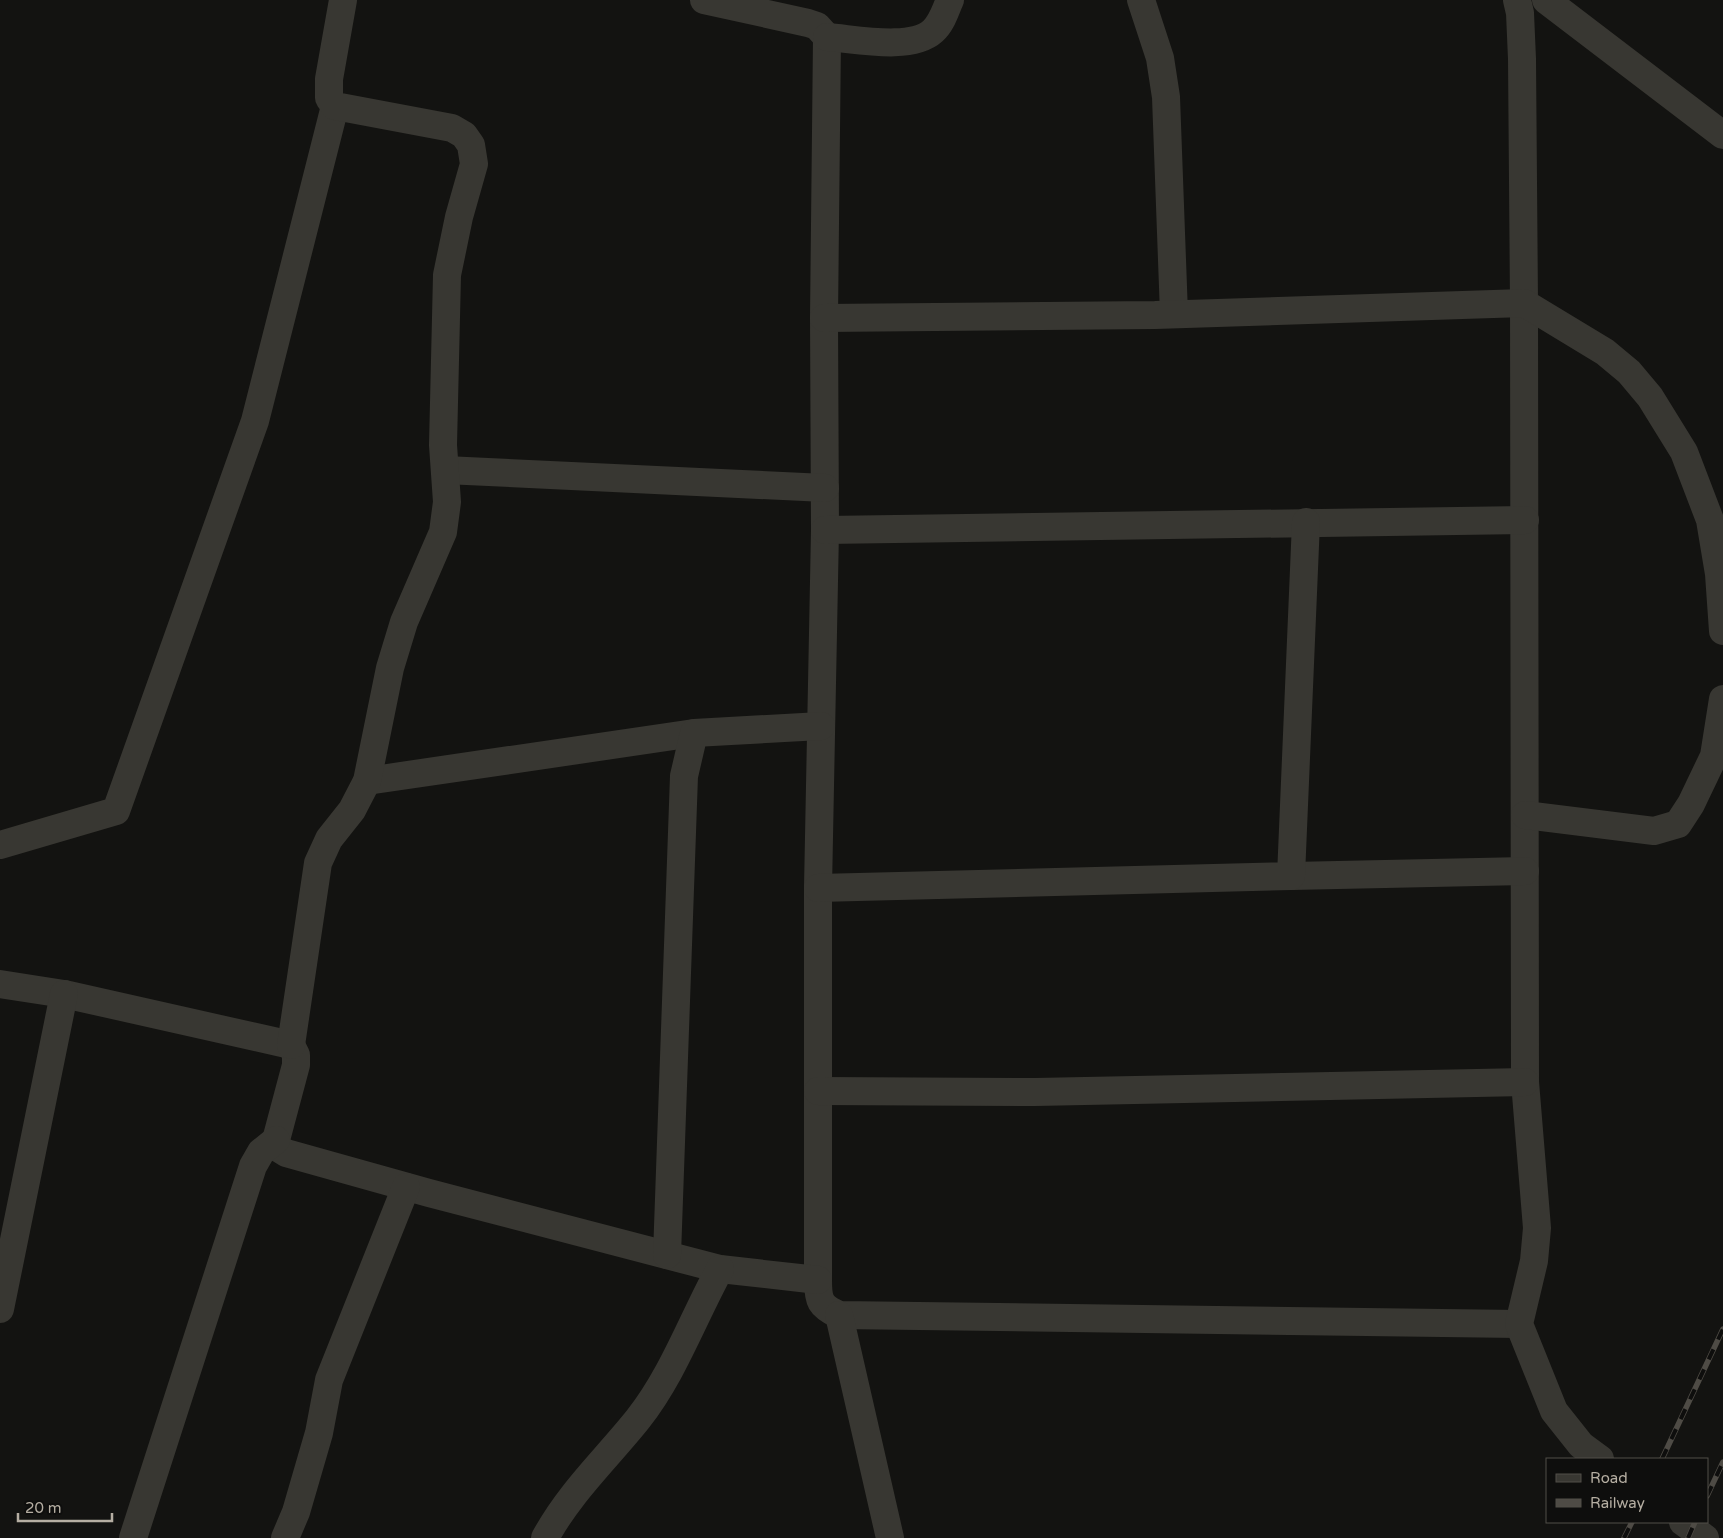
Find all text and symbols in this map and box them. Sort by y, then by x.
legend [1546,1458,1708,1523]
text: Road [1590,1469,1628,1487]
scale bar [18,1490,111,1522]
text: Railway [1590,1494,1645,1512]
text: 20 m [25,1499,62,1517]

